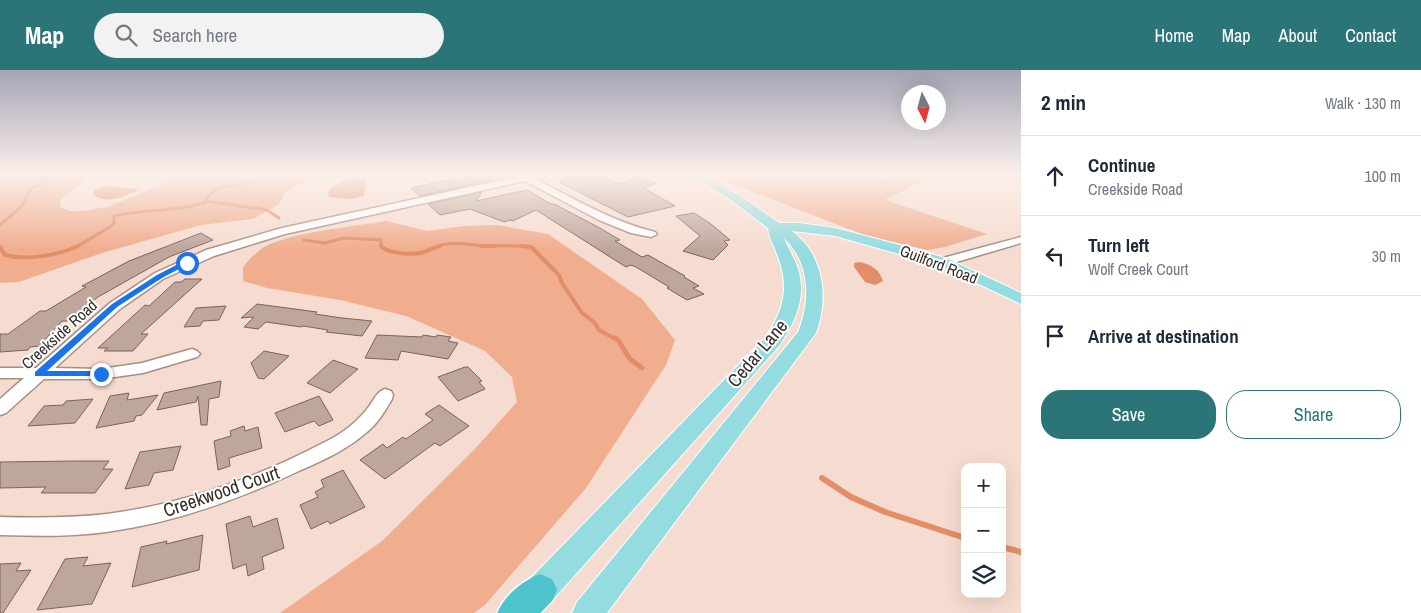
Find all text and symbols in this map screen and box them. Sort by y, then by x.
search box [94,13,444,58]
text: Map [25,19,64,51]
icon: search [112,21,140,49]
text: Search here [152,22,237,48]
text: Home [1154,23,1194,48]
text: Map [1222,23,1251,48]
text: About [1279,23,1317,48]
text: Contact [1345,23,1396,48]
north arrow [901,85,946,130]
text: 2 min [1041,88,1086,117]
text: Walk · 130 m [1325,92,1401,114]
text: Continue [1088,152,1156,178]
icon: ahead [1041,162,1069,190]
text: 100 m [1365,165,1401,187]
text: Creekside Road [1088,178,1183,200]
text: Turn left [1088,232,1149,258]
street label: Guilford Road [897,239,981,289]
icon: left [1041,242,1069,270]
text: 30 m [1372,245,1401,267]
route start [176,252,199,275]
text: Wolf Creek Court [1088,258,1188,280]
street label: Creekside Road [16,294,102,374]
street label: Cedar Lane [721,313,793,393]
icon: arrive [1041,322,1069,350]
text: Arrive at destination [1088,323,1239,349]
route end [90,363,113,386]
button: Save [1041,390,1216,439]
button: Share [1226,390,1401,439]
street label: Creekwood Court [159,459,283,523]
map controls [961,463,1006,598]
button: + [961,463,1006,508]
button: − [961,508,1006,553]
button: layers [961,553,1006,598]

